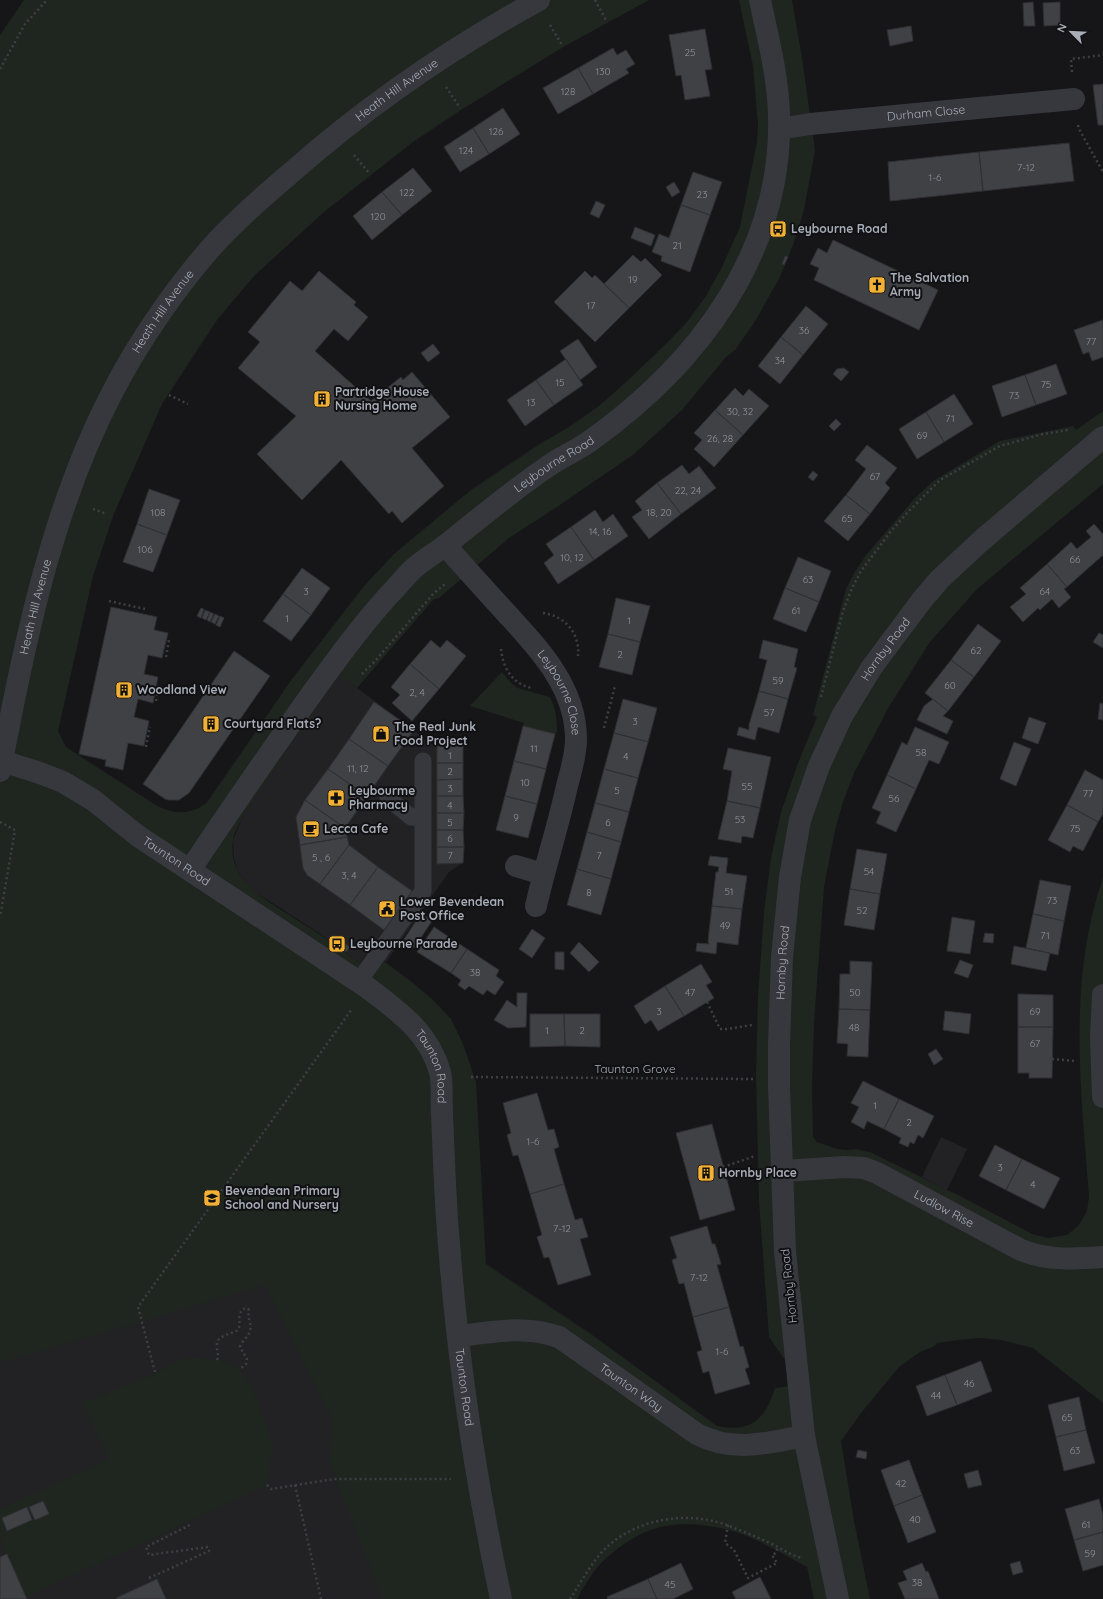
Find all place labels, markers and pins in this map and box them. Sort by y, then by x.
bus stop icon: Leybourne Road [768,219,788,239]
place label: Leybourne Road [791,221,887,236]
place label: The Salvation Army [890,270,969,299]
church icon: The Salvation Army [867,275,887,295]
place label: Partridge House Nursing Home [335,384,429,413]
building icon: Partridge House Nursing Home [312,389,332,409]
building icon: Woodland View [114,680,134,700]
place label: Woodland View [137,682,227,697]
building icon: Courtyard Flats? [201,714,221,734]
place label: Courtyard Flats? [224,716,321,731]
place label: The Real Junk Food Project [394,719,476,748]
shop icon: The Real Junk Food Project [371,724,391,744]
place label: Leybourme Pharmacy [349,783,415,812]
pharmacy icon: Leybourme Pharmacy [326,788,346,808]
cafe icon: Lecca Cafe [301,819,321,839]
place label: Lecca Cafe [324,821,388,836]
place label: Lower Bevendean Post Office [400,894,504,923]
public building icon: Lower Bevendean Post Office [377,899,397,919]
bus stop icon: Leybourne Parade [327,934,347,954]
place label: Leybourne Parade [350,936,458,951]
building icon: Hornby Place [696,1163,716,1183]
place label: Hornby Place [719,1165,797,1180]
place label: Bevendean Primary School and Nursery [225,1183,340,1212]
school or university icon: Bevendean Primary School and Nursery [202,1188,222,1208]

